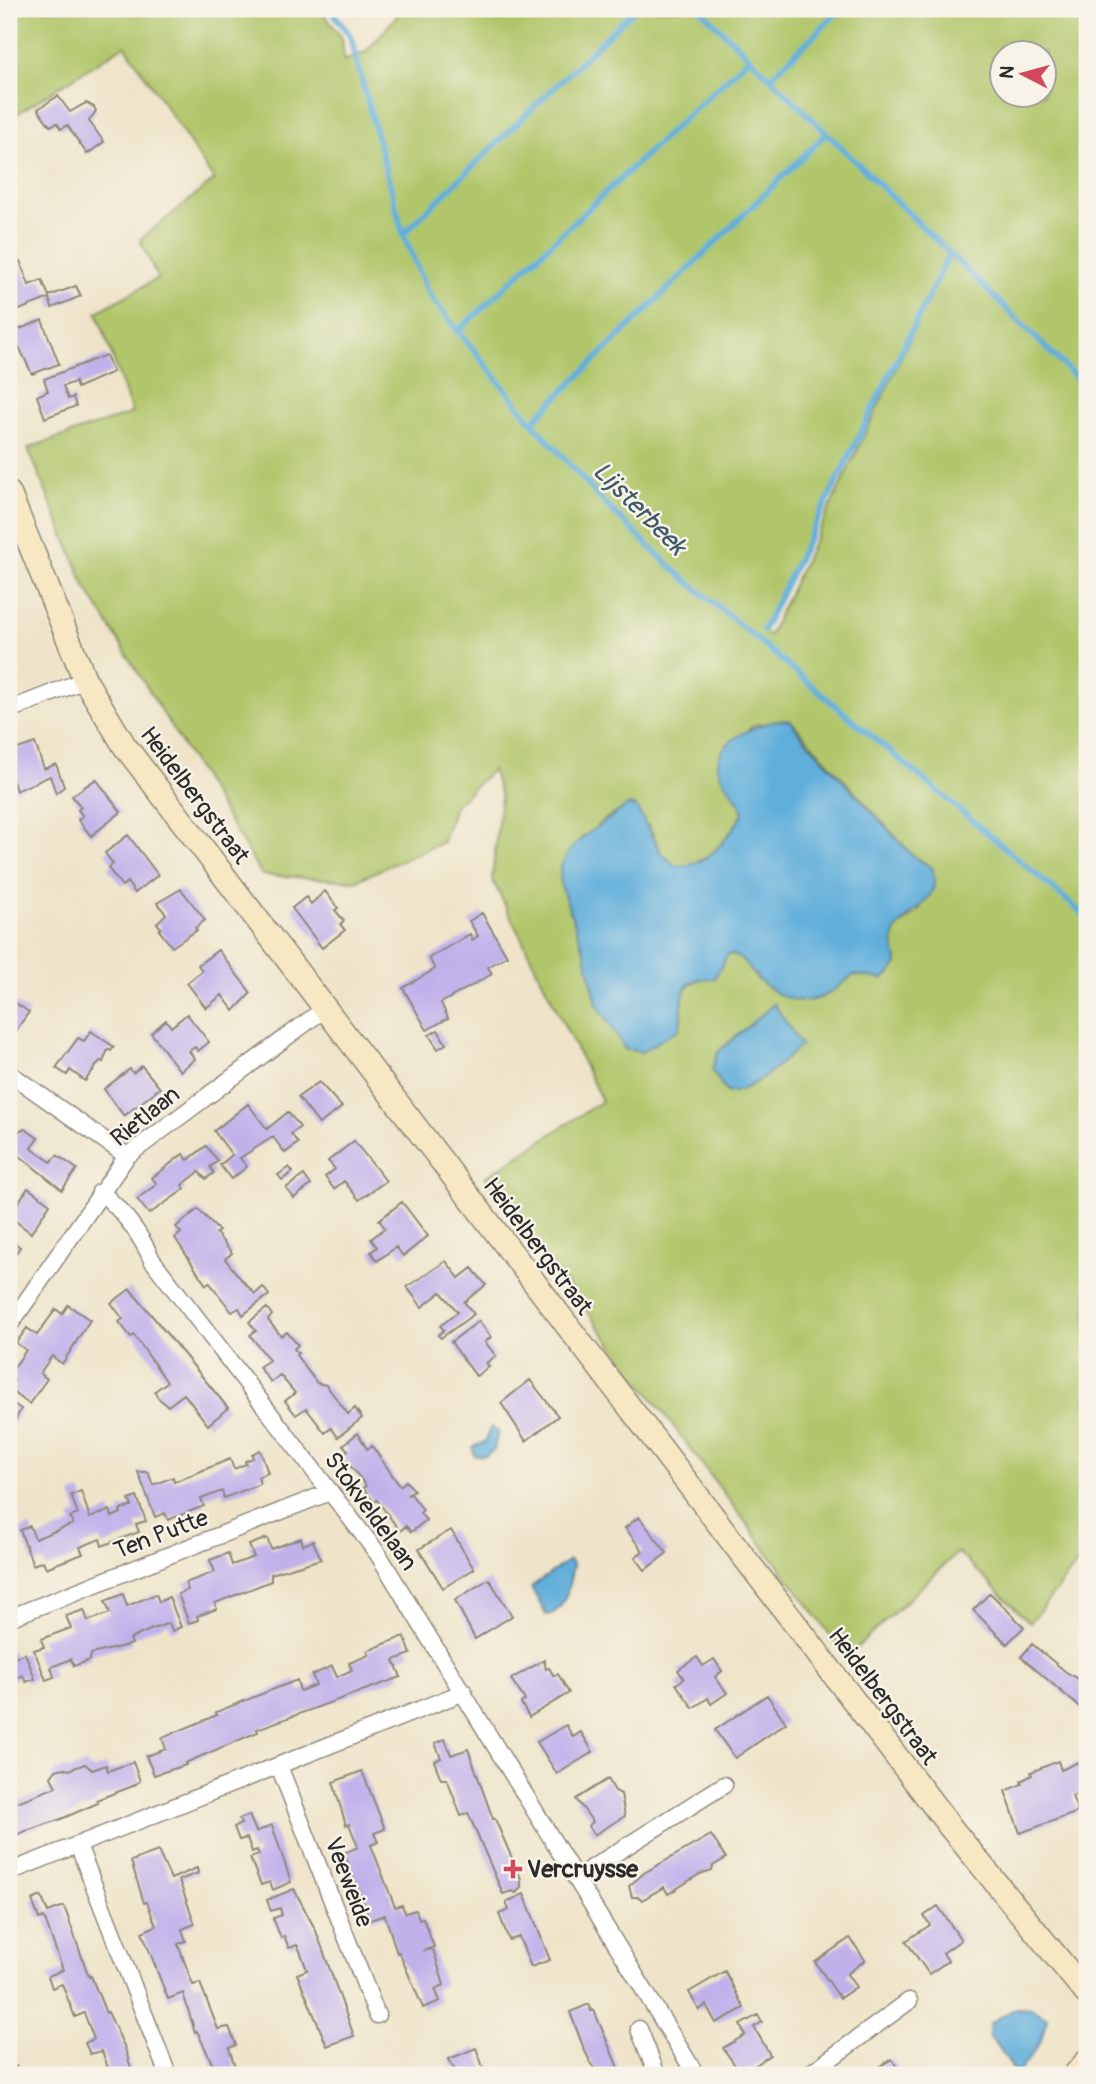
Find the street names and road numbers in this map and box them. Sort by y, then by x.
street label: Heidelbergstraat [134,721,256,870]
street label: Rietlaan [105,1080,186,1153]
street label: Heidelbergstraat [477,1172,599,1321]
street label: Stokveldelaan [318,1446,423,1576]
street label: Ten Putte [110,1503,213,1566]
street label: Heidelbergstraat [822,1622,944,1771]
street label: Veeweide [318,1833,379,1931]

